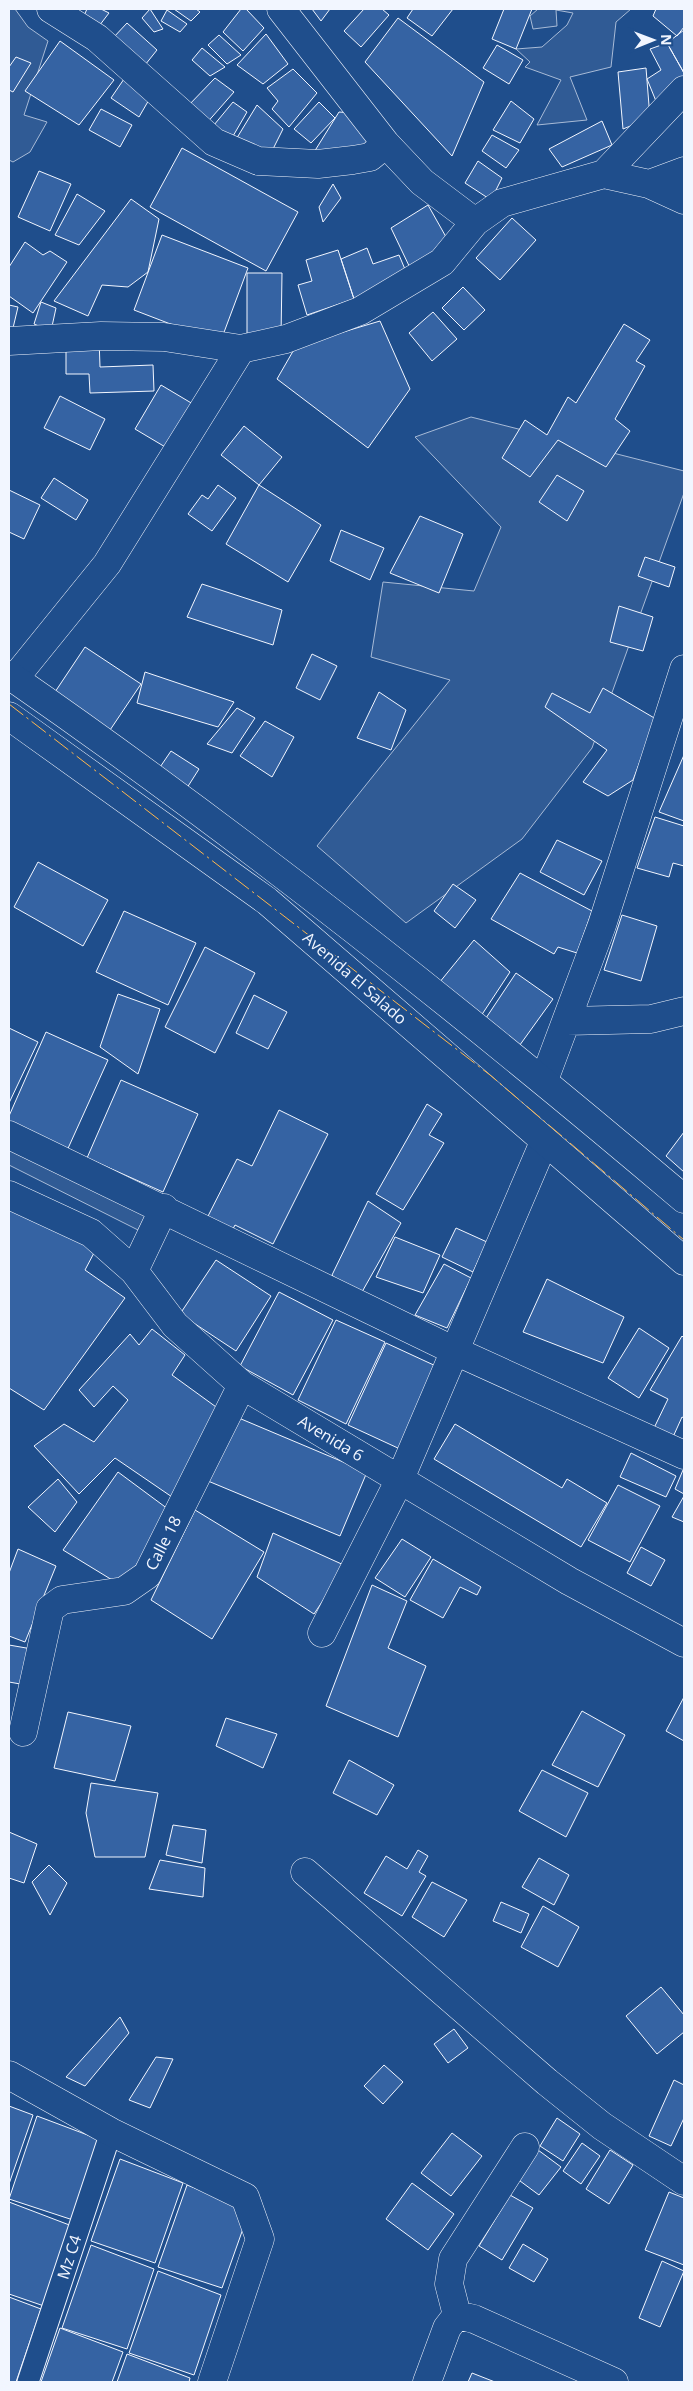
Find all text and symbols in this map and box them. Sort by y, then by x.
north arrow [628,15,678,65]
text: N [657,34,676,46]
street label: Avenida El Salado [298,927,412,1029]
street label: Avenida 6 [294,1410,368,1466]
street label: Calle 18 [140,1512,186,1574]
street label: Mz C4 [52,2232,86,2282]

